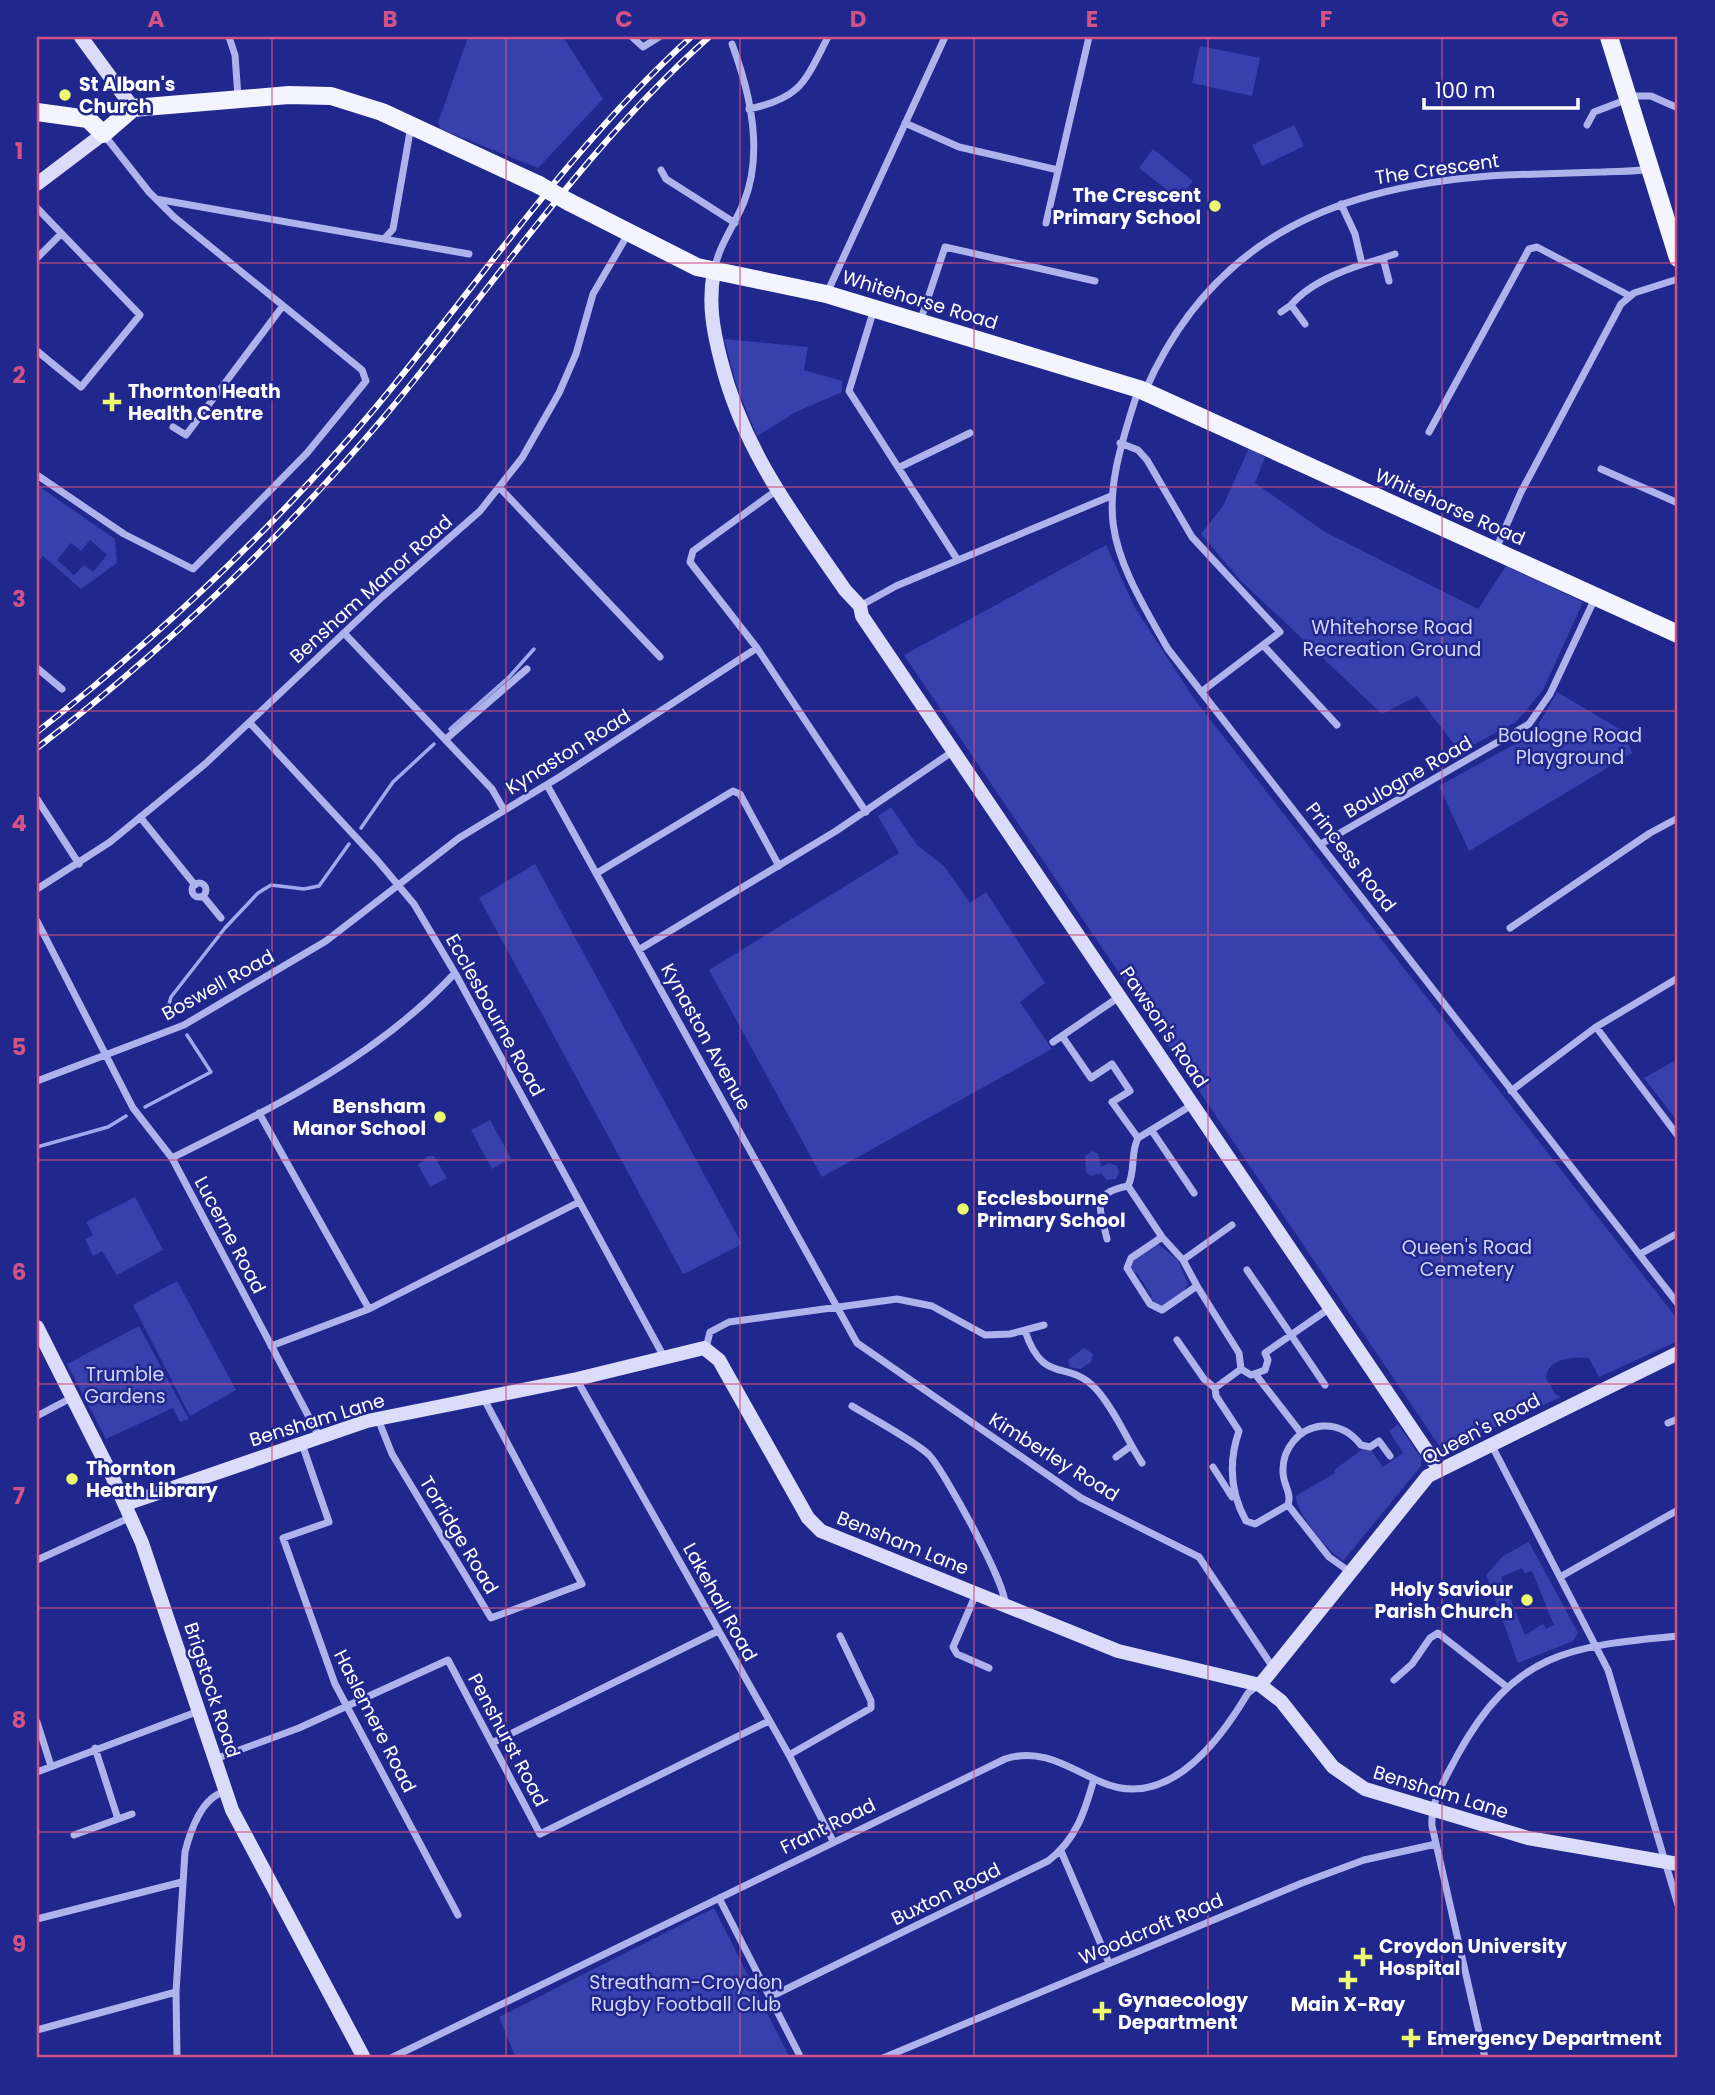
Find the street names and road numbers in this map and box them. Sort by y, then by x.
street label: The Crescent [1373,147,1501,191]
street label: Whitehorse Road [839,263,1001,337]
street label: Whitehorse Road [1371,462,1529,552]
street label: Bensham Manor Road [284,509,458,669]
street label: Kynaston Road [500,703,636,801]
street label: Boulogne Road [1339,729,1477,825]
street label: Princess Road [1300,796,1402,918]
street label: Ecclesbourne Road [439,929,551,1101]
street label: Boswell Road [157,943,279,1027]
street label: Kynaston Avenue [654,958,758,1116]
street label: Pawson's Road [1113,961,1215,1093]
street label: Lucerne Road [188,1172,272,1298]
street label: Bensham Lane [246,1387,388,1453]
street label: Queen's Road [1417,1387,1545,1471]
street label: Kimberley Road [984,1406,1124,1508]
street label: Torridge Road [413,1471,505,1599]
street label: Bensham Lane [833,1504,973,1582]
street label: Lakehall Road [676,1538,764,1666]
street label: Brigstock Road [177,1619,247,1761]
street label: Haslemere Road [327,1645,423,1797]
street label: Penshurst Road [461,1669,555,1811]
street label: Bensham Lane [1370,1759,1512,1825]
street label: Frant Road [776,1791,880,1861]
street label: Buxton Road [887,1856,1005,1932]
street label: Woodcroft Road [1075,1886,1227,1972]

